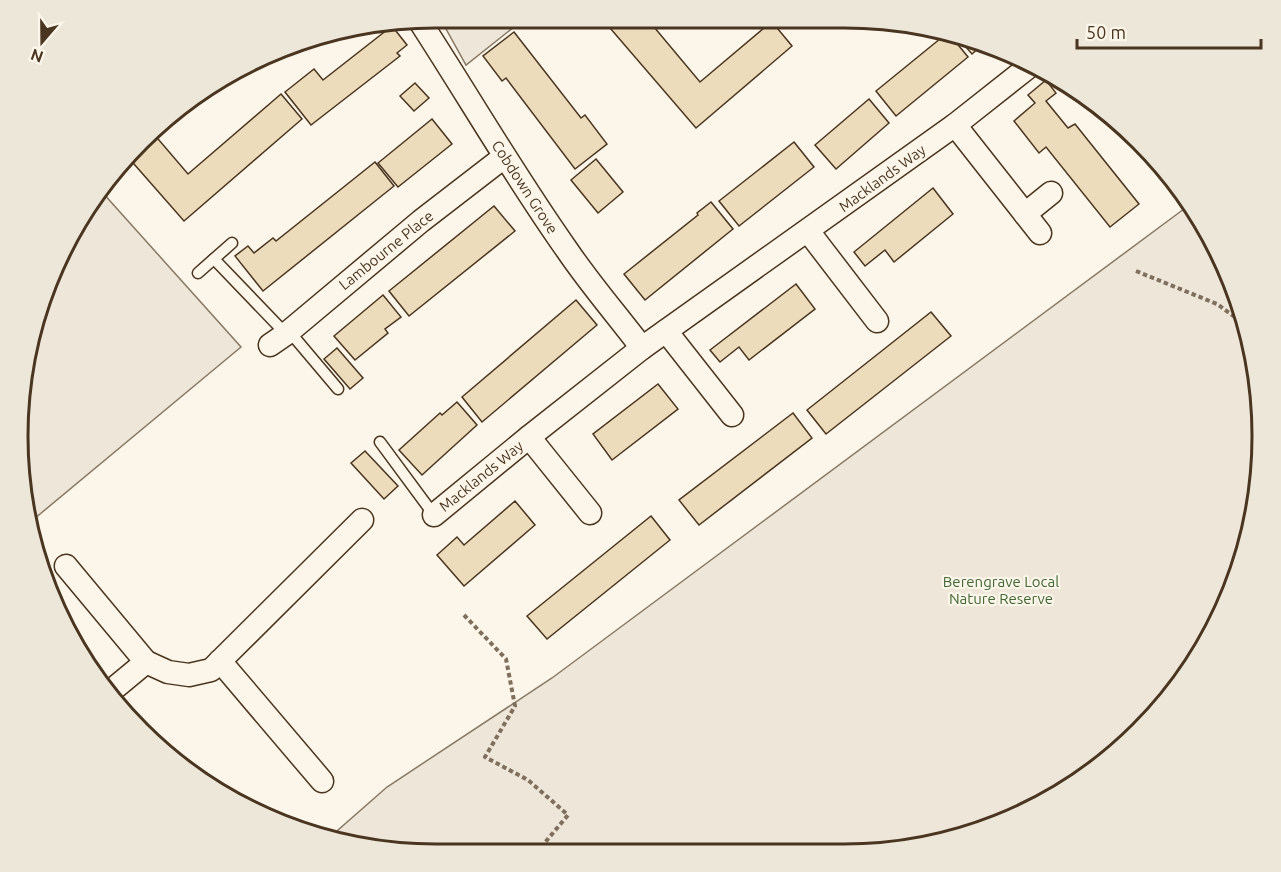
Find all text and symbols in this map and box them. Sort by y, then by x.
north arrow [12,12,72,72]
scale bar [1077,12,1262,50]
text: 50 m [1086,22,1126,42]
text: N [28,46,46,67]
street label: Cobdown Grove [489,137,561,237]
street label: Macklands Way [835,141,929,215]
street label: Lambourne Place [335,207,437,293]
street label: Macklands Way [436,437,526,515]
park label: Berengrave Local Nature Reserve [943,573,1059,607]

